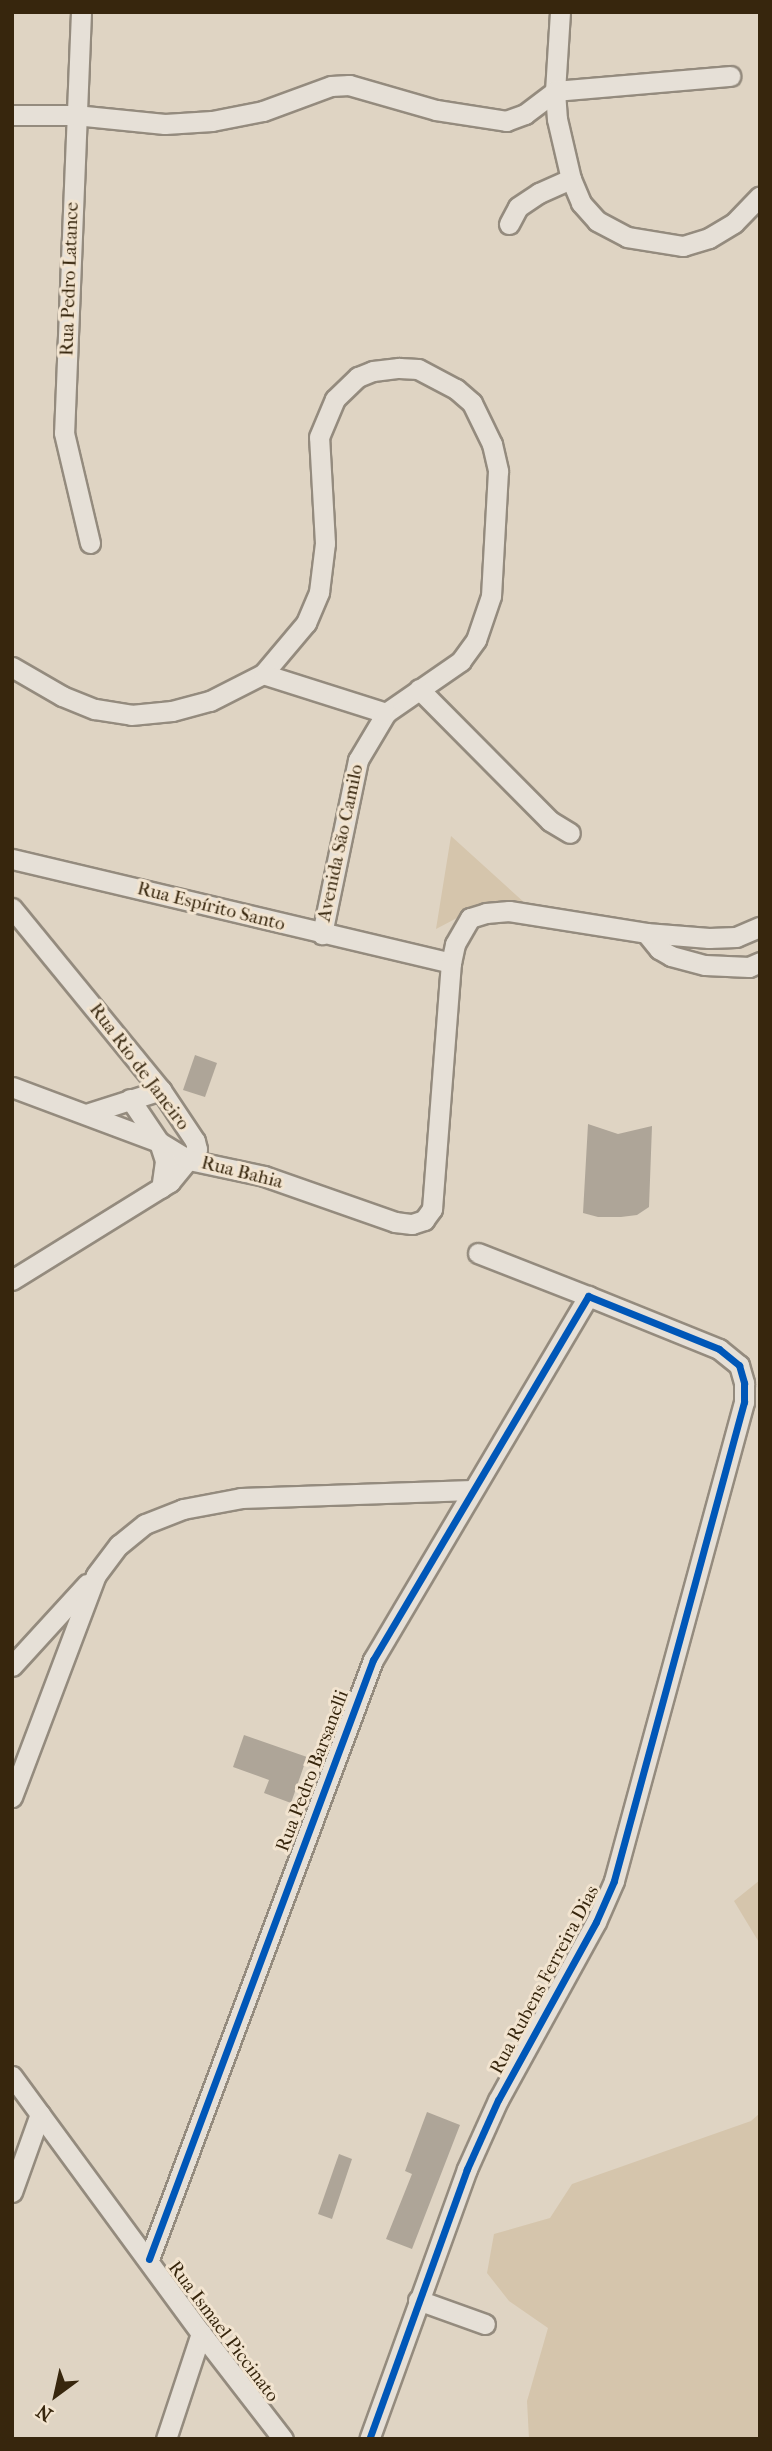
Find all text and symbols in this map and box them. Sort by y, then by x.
street label: Rua Pedro Latance [56,202,84,356]
street label: Avenida São Camilo [313,762,369,924]
street label: Rua Espírito Santo [135,878,287,936]
street label: Rua Rio de Janeiro [84,999,194,1135]
street label: Rua Bahia [199,1152,285,1194]
street label: Rua Pedro Barsanelli [272,1687,354,1855]
street label: Rua Rubens Ferreira Dias [486,1882,604,2078]
street label: Rua Ismael Piccinato [163,2257,283,2407]
north arrow [21,2360,91,2430]
text: N [33,2399,57,2426]

